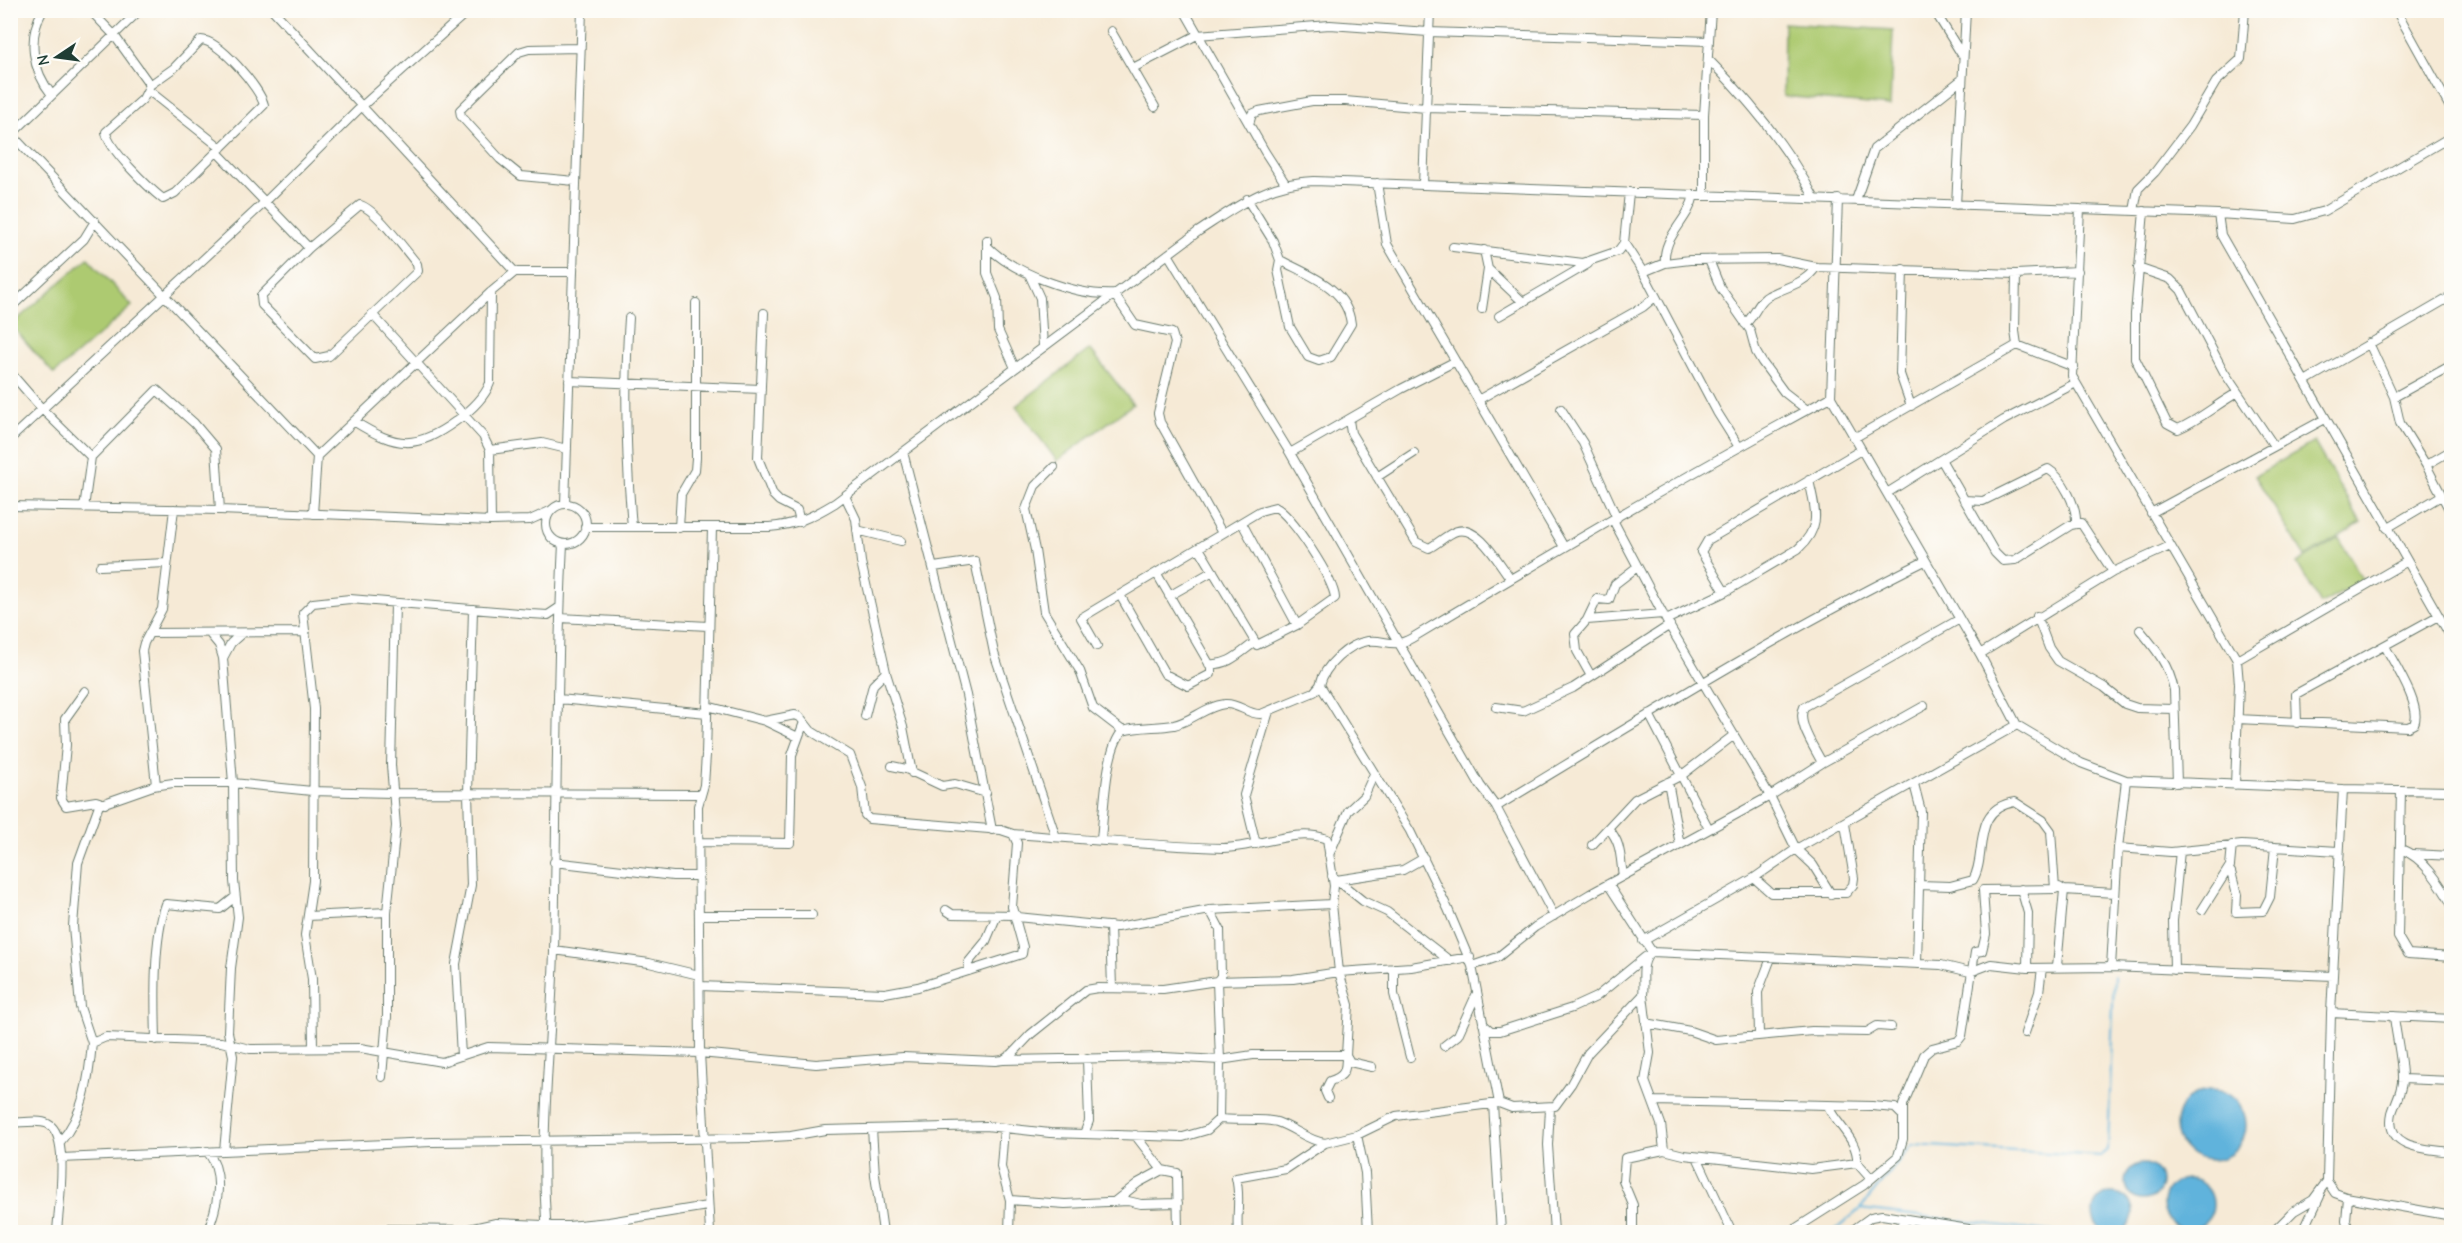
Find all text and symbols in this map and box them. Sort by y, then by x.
north arrow [27,27,87,87]
text: N [33,53,53,67]

